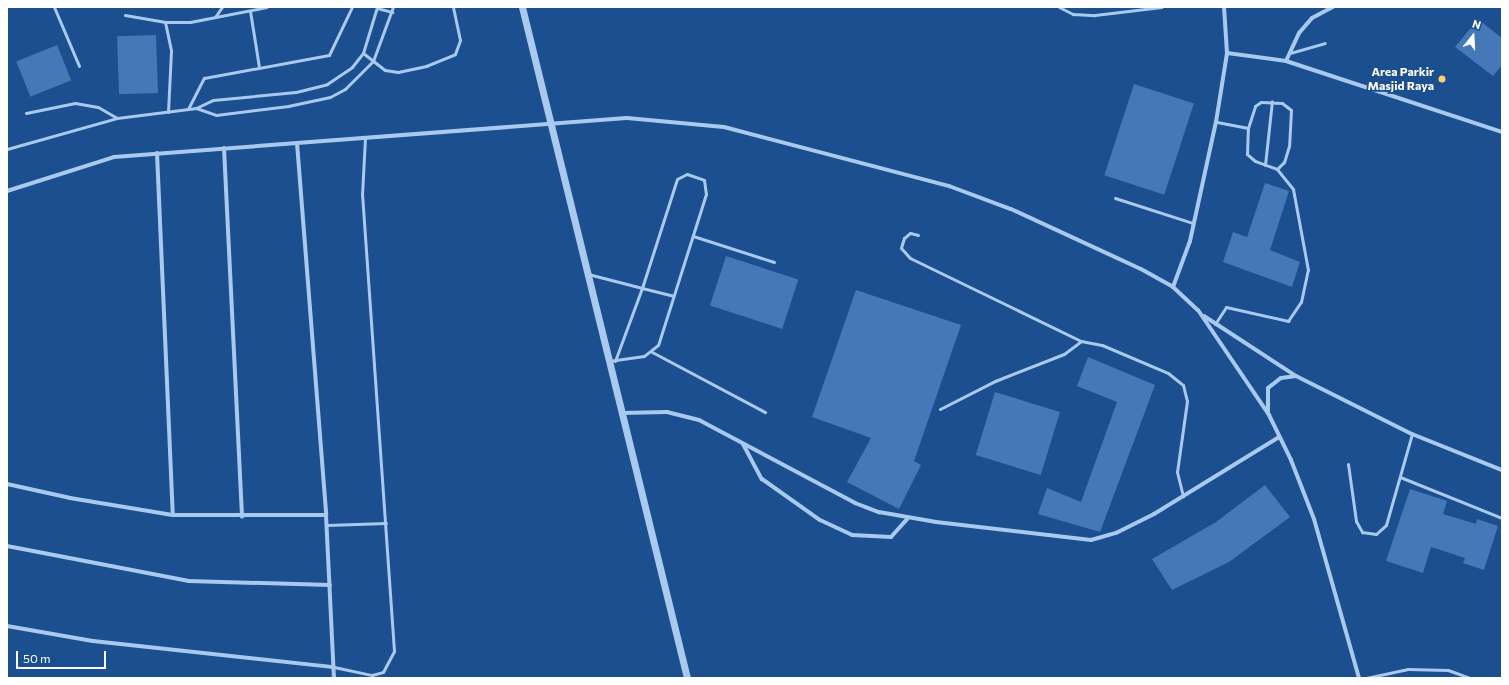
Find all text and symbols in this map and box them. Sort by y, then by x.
north arrow [1453,16,1493,56]
text: N [1471,17,1483,32]
place label: Area Parkir Masjid Raya [1367,65,1434,93]
marker: Area Parkir Masjid Raya [1437,74,1447,84]
scale bar [18,643,108,669]
text: 50 m [23,651,51,665]

